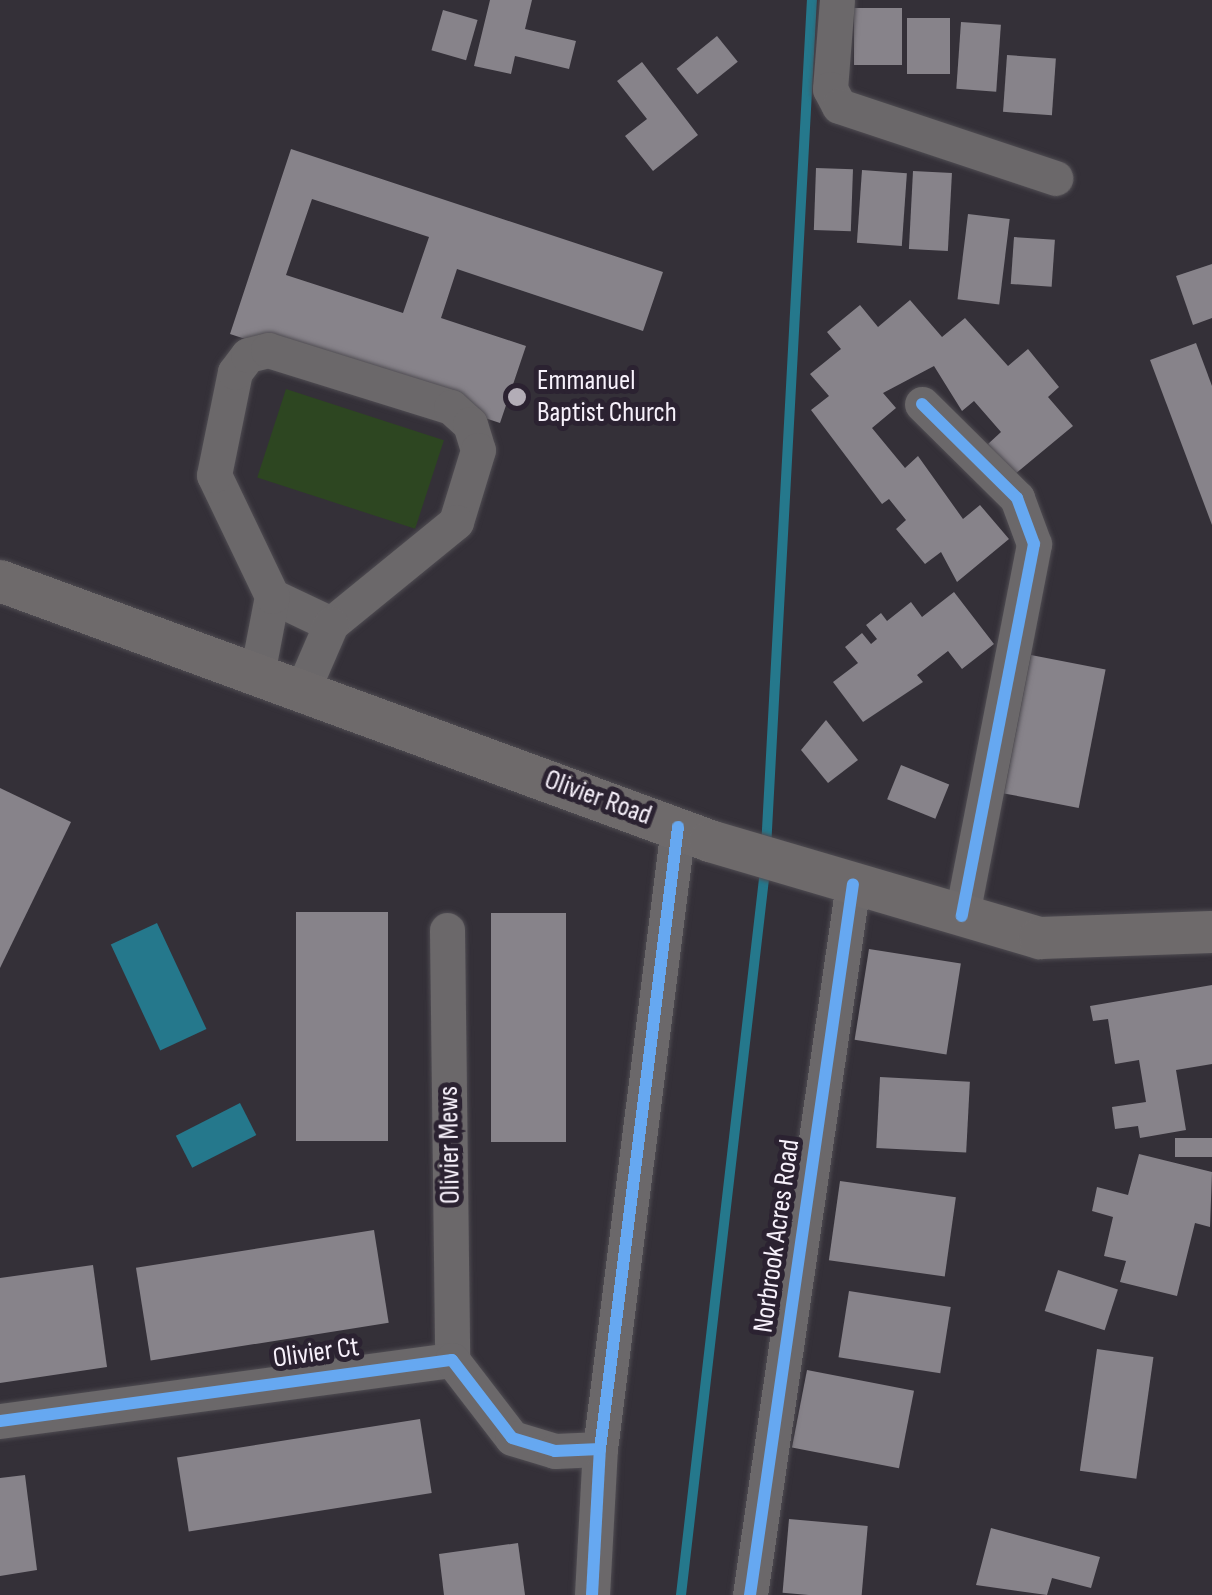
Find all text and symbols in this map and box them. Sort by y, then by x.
place label: Emmanuel Baptist Church [537,364,677,430]
marker: Emmanuel Baptist Church [506,386,528,408]
street label: Olivier Road [540,763,656,833]
street label: Olivier Mews [432,1086,468,1204]
street label: Norbrook Acres Road [747,1137,807,1335]
street label: Olivier Ct [271,1330,361,1376]

